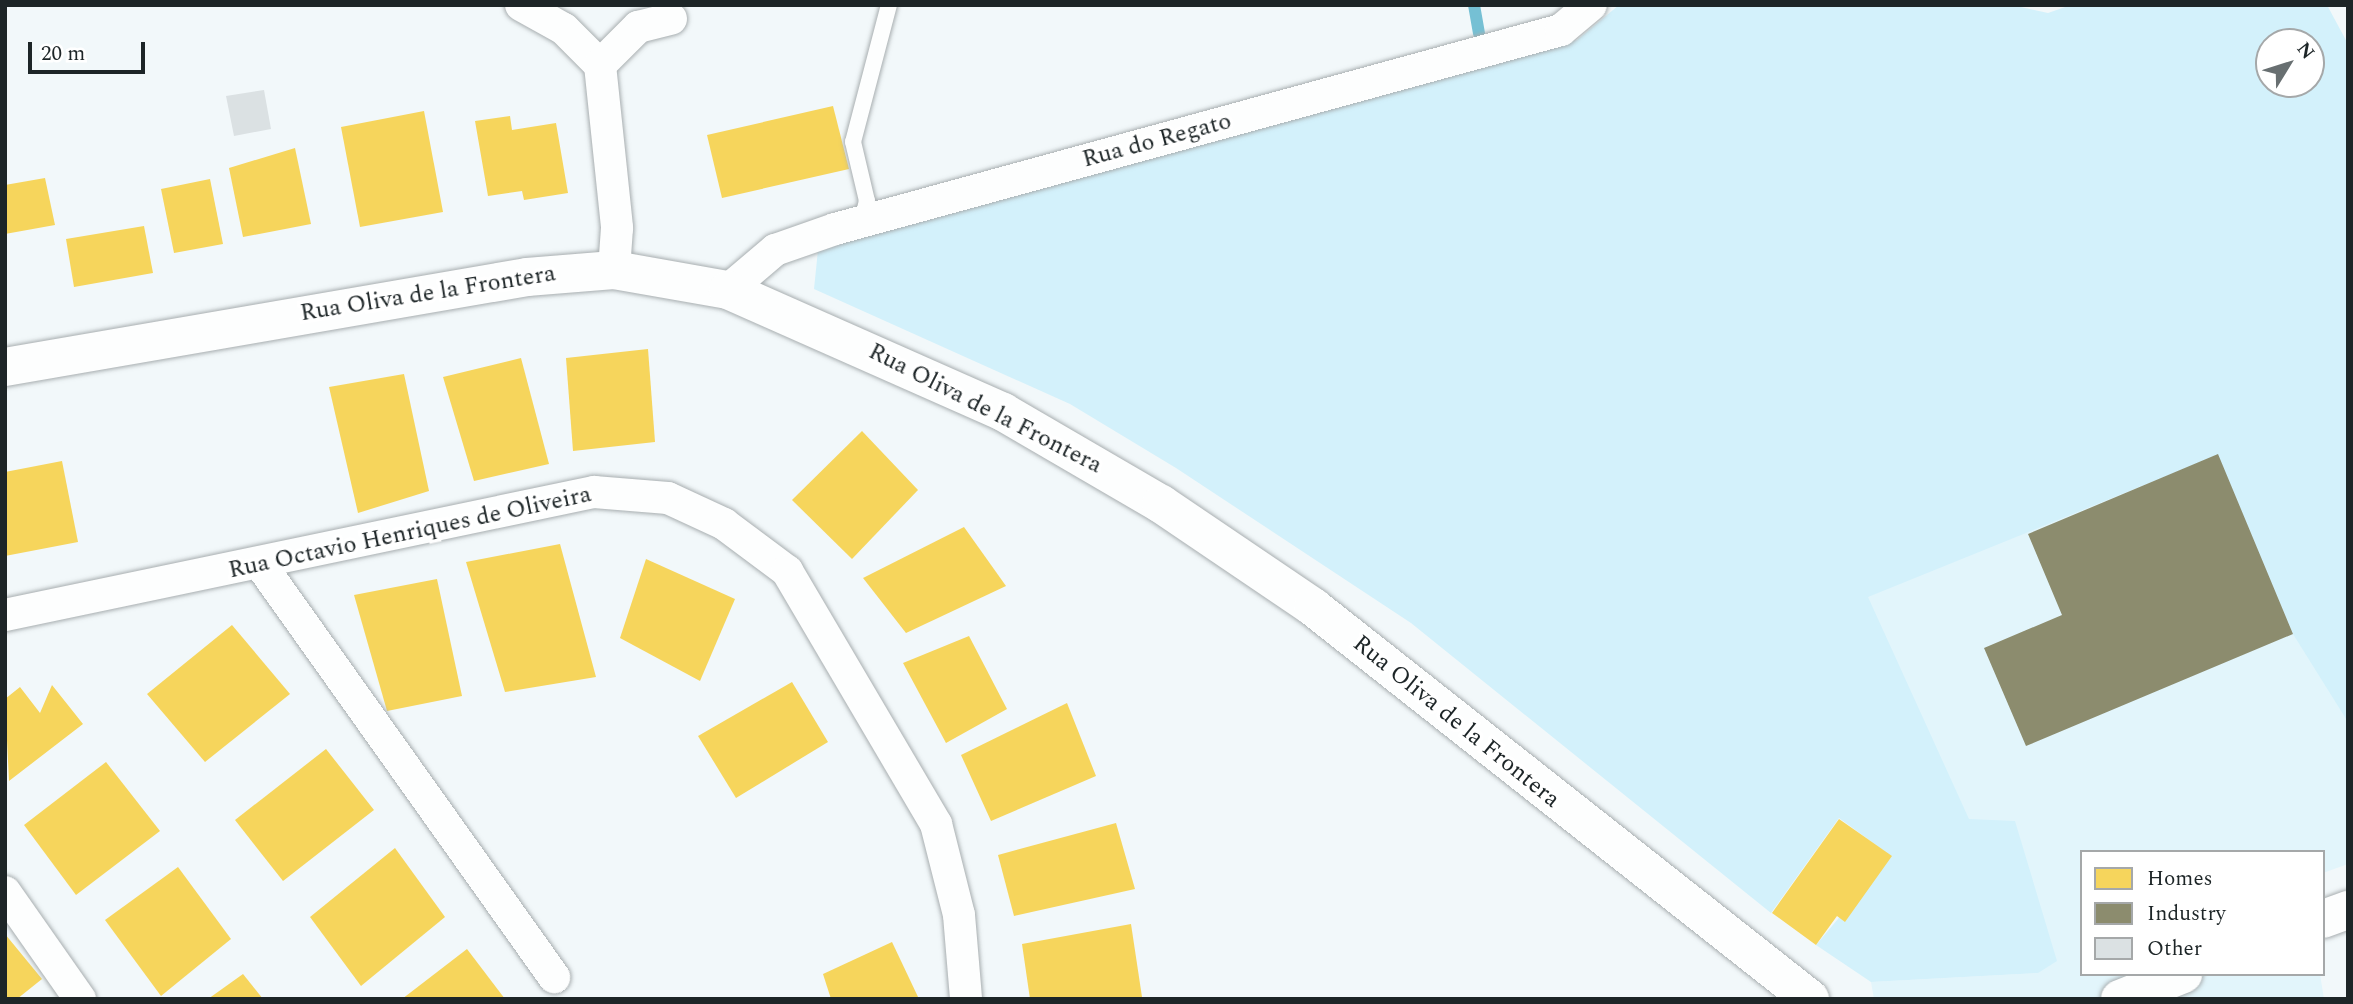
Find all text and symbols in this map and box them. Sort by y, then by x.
scale bar [32,28,149,72]
north arrow [2255,28,2325,98]
text: N [2289,36,2322,66]
text: 20 m [41,38,85,70]
street label: Rua do Regato [1079,107,1235,175]
street label: Rua Oliva de la Frontera [298,260,558,328]
street label: Rua Oliva de la Frontera [863,338,1107,480]
street label: Rua Octavio Henriques de Oliveira [226,480,594,586]
street label: Rua Oliva de la Frontera [1347,630,1565,814]
legend [2080,850,2325,976]
text: Homes [2147,863,2213,895]
text: Industry [2147,898,2226,930]
text: Other [2147,933,2202,965]

